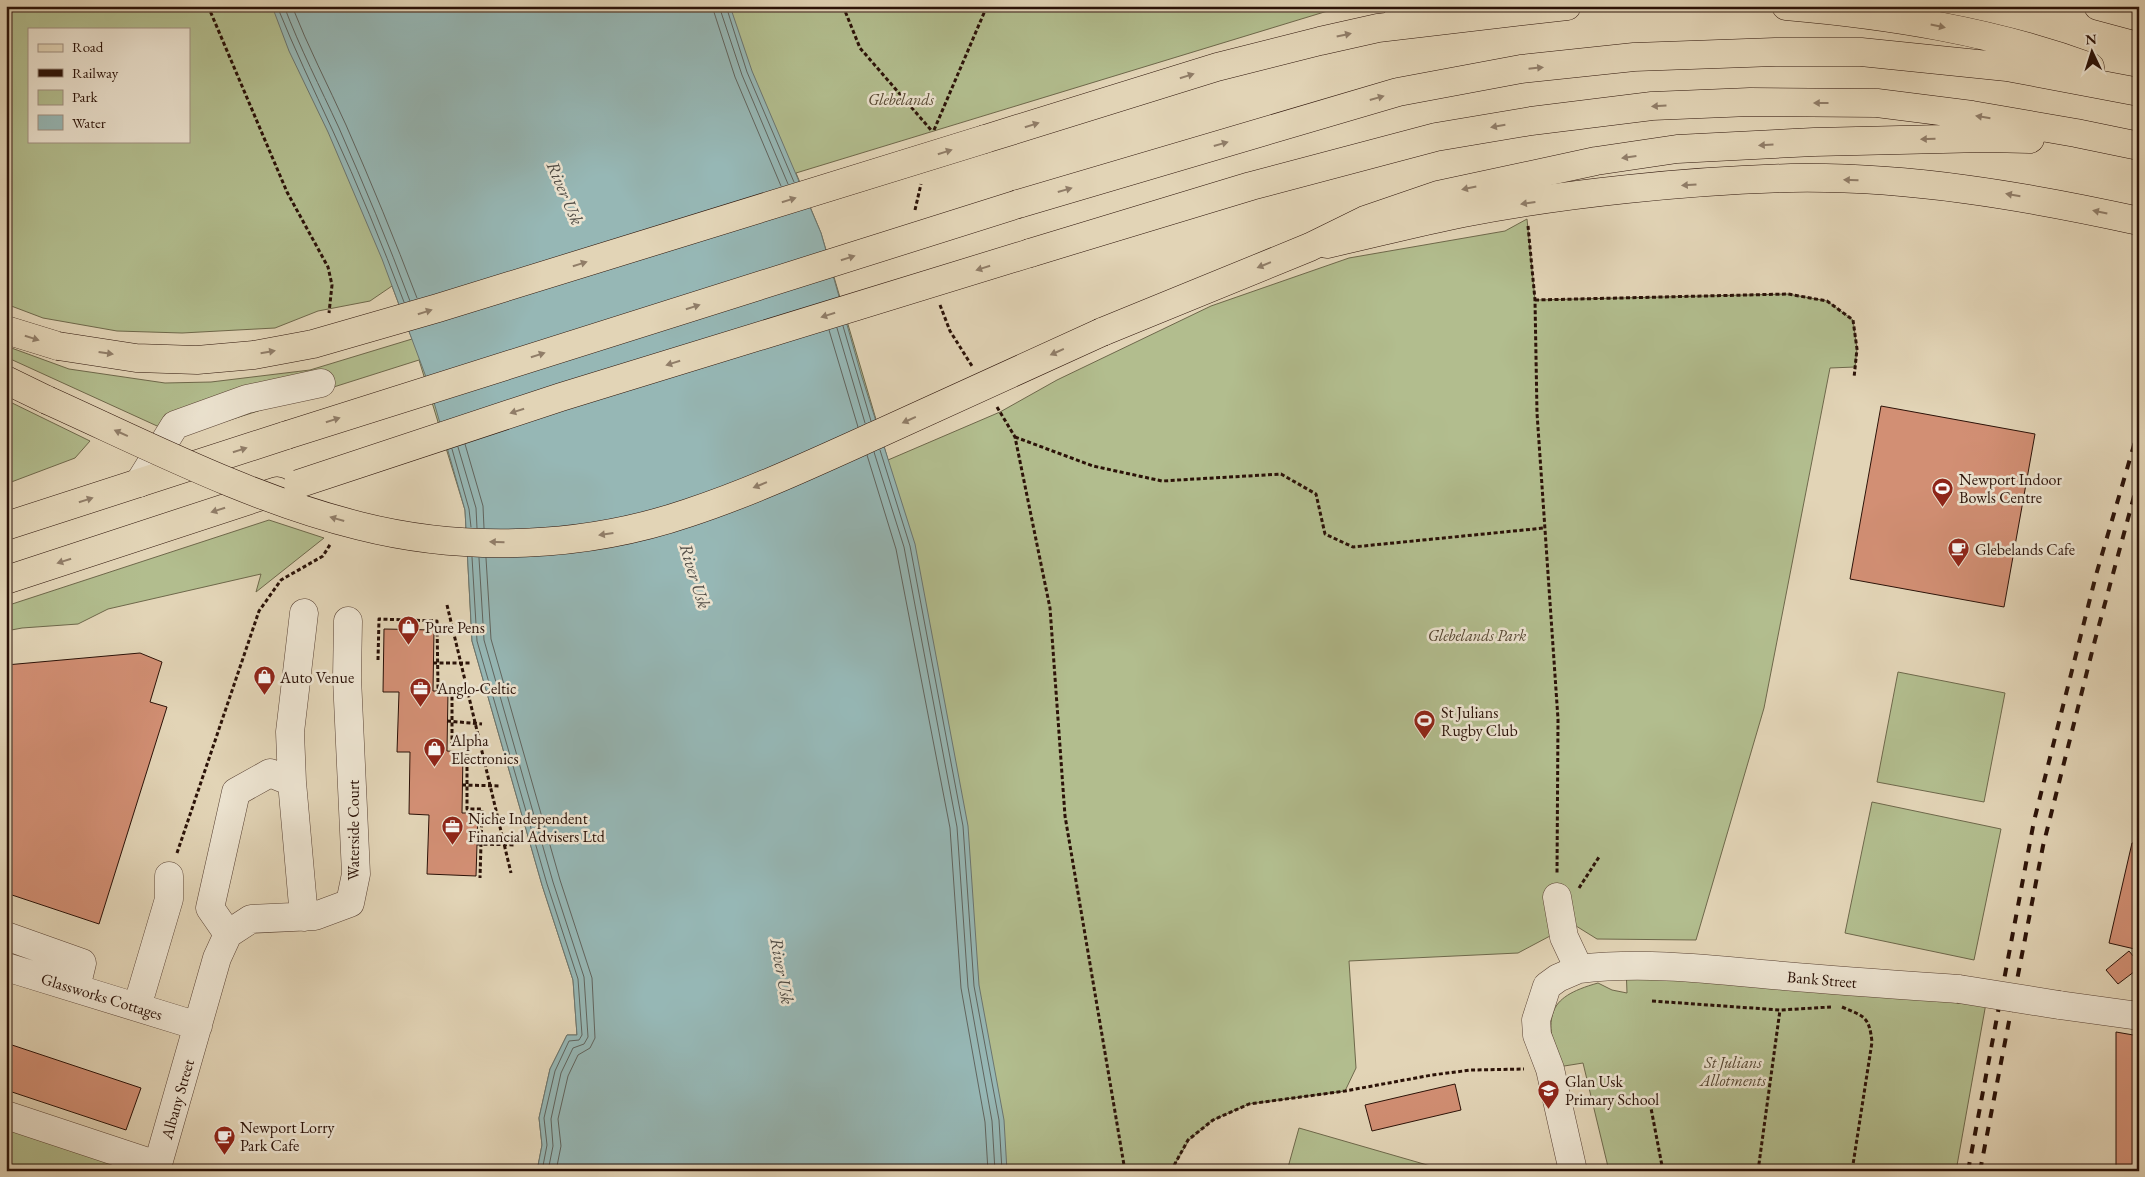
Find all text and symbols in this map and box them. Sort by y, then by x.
one-way arrow [1931,22,1946,30]
legend [28,28,190,142]
north arrow [2068,28,2118,78]
text: N [2085,30,2098,48]
one-way arrow [1337,31,1352,39]
text: Road [72,37,104,56]
text: Railway [72,63,119,82]
one-way arrow [1528,64,1544,72]
one-way arrow [1180,72,1195,80]
text: Park [72,87,99,106]
park label: Glebelands [868,89,935,110]
one-way arrow [1369,94,1384,102]
one-way arrow [1813,99,1829,107]
one-way arrow [1650,102,1666,110]
text: Water [72,113,106,132]
one-way arrow [1974,113,1990,121]
one-way arrow [1025,120,1040,128]
one-way arrow [1489,123,1505,131]
one-way arrow [1920,136,1936,144]
one-way arrow [1213,140,1228,148]
one-way arrow [1757,141,1773,149]
one-way arrow [937,147,952,155]
one-way arrow [1620,153,1636,161]
water label: River Usk [542,157,589,228]
one-way arrow [1843,176,1859,184]
one-way arrow [1681,181,1697,189]
one-way arrow [1461,185,1477,193]
one-way arrow [1058,186,1073,194]
one-way arrow [2005,191,2021,199]
one-way arrow [782,195,797,203]
one-way arrow [1519,200,1535,208]
one-way arrow [2092,208,2107,216]
one-way arrow [841,253,856,261]
one-way arrow [573,260,588,268]
one-way arrow [1256,261,1271,269]
one-way arrow [976,264,991,272]
one-way arrow [686,302,701,310]
one-way arrow [418,308,433,316]
one-way arrow [820,312,835,320]
one-way arrow [25,334,40,342]
one-way arrow [260,348,276,356]
one-way arrow [1050,349,1064,357]
one-way arrow [99,350,115,358]
one-way arrow [531,351,546,359]
one-way arrow [665,359,680,367]
one-way arrow [510,408,525,416]
one-way arrow [326,416,341,423]
one-way arrow [902,416,916,424]
one-way arrow [114,429,128,437]
one-way arrow [233,446,248,453]
place label: Newport Indoor Bowls Centre [1959,469,2062,508]
sports icon: Newport Indoor Bowls Centre [1931,476,1955,507]
one-way arrow [753,482,768,489]
one-way arrow [79,496,94,504]
one-way arrow [210,506,225,514]
one-way arrow [329,515,344,523]
one-way arrow [598,530,614,538]
cafe icon: Glebelands Cafe [1947,537,1971,568]
one-way arrow [489,538,505,546]
place label: Glebelands Cafe [1975,539,2075,560]
water label: River Usk [675,540,716,611]
one-way arrow [56,558,71,565]
shop icon: Pure Pens [397,615,421,646]
place label: Pure Pens [425,617,485,638]
park label: Glebelands Park [1428,625,1527,646]
shop icon: Auto Venue [252,665,276,696]
place label: Auto Venue [279,667,354,688]
office icon: Anglo-Celtic [409,676,433,707]
place label: Anglo-Celtic [436,678,517,699]
place label: St Julians Rugby Club [1441,702,1518,741]
sports icon: St Julians Rugby Club [1413,709,1437,740]
place label: Alpha Electronics [450,730,519,769]
shop icon: Alpha Electronics [423,737,447,768]
street label: Waterside Court [343,780,364,880]
place label: Niche Independent Financial Advisers Ltd [468,808,606,847]
office icon: Niche Independent Financial Advisers Ltd [440,815,464,846]
water label: River Usk [765,936,800,1006]
street label: Bank Street [1786,966,1858,993]
street label: Glassworks Cottages [39,968,165,1025]
park label: St Julians Allotments [1699,1052,1766,1091]
street label: Albany Street [156,1057,199,1143]
place label: Glan Usk Primary School [1565,1071,1659,1110]
school or university icon: Glan Usk Primary School [1537,1078,1561,1109]
place label: Newport Lorry Park Cafe [240,1117,336,1156]
cafe icon: Newport Lorry Park Cafe [212,1124,236,1155]

